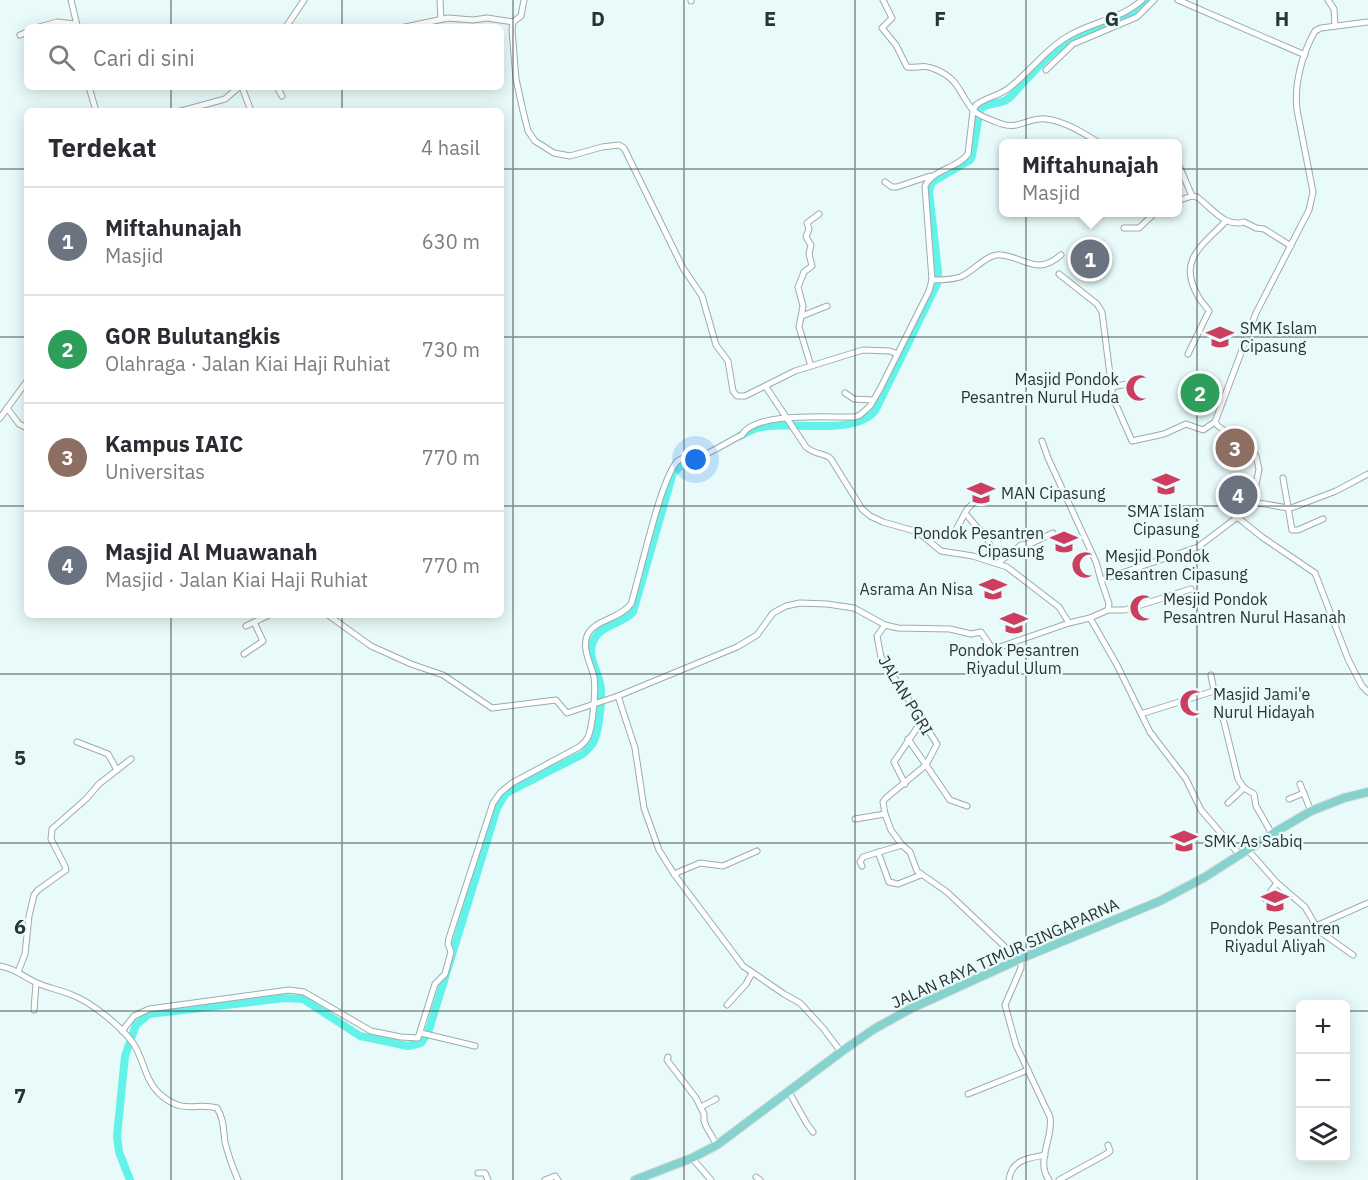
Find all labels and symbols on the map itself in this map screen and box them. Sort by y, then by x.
text: D [591,5,605,32]
text: E [764,5,776,32]
text: F [934,5,946,32]
text: G [1105,5,1119,32]
text: H [1275,5,1289,32]
pin: 1 [1070,236,1110,282]
place label: SMK Islam Cipasung [1240,318,1317,356]
school or university icon: SMK Islam Cipasung [1205,322,1235,352]
place label: Masjid Pondok Pesantren Nurul Huda [961,369,1120,407]
pin: 2 [1180,370,1220,416]
mosque icon: Masjid Pondok Pesantren Nurul Huda [1124,373,1154,403]
pin: 3 [1216,426,1254,470]
your location [681,445,710,474]
school or university icon: SMA Islam Cipasung [1151,469,1181,499]
pin: 4 [1218,472,1258,518]
school or university icon: MAN Cipasung [966,478,996,508]
place label: MAN Cipasung [1001,483,1106,503]
place label: SMA Islam Cipasung [1127,501,1205,539]
place label: Pondok Pesantren Cipasung [913,523,1045,561]
school or university icon: Pondok Pesantren Cipasung [1049,527,1079,557]
place label: Mesjid Pondok Pesantren Cipasung [1105,546,1248,584]
mosque icon: Mesjid Pondok Pesantren Cipasung [1070,550,1100,580]
school or university icon: Asrama An Nisa [978,574,1008,604]
place label: Asrama An Nisa [860,579,973,599]
place label: Mesjid Pondok Pesantren Nurul Hasanah [1163,589,1346,627]
mosque icon: Mesjid Pondok Pesantren Nurul Hasanah [1128,593,1158,623]
school or university icon: Pondok Pesantren Riyadul Ulum [999,608,1029,638]
place label: Pondok Pesantren Riyadul Ulum [949,640,1079,678]
street label: JALAN PGRI [874,652,938,738]
place label: Masjid Jami'e Nurul Hidayah [1213,684,1315,722]
mosque icon: Masjid Jami'e Nurul Hidayah [1178,688,1208,718]
text: 5 [14,744,26,771]
school or university icon: SMK As Sabiq [1169,826,1199,856]
place label: SMK As Sabiq [1204,831,1302,851]
school or university icon: Pondok Pesantren Riyadul Aliyah [1260,886,1290,916]
street label: JALAN RAYA TIMUR SINGAPARNA [888,894,1122,1012]
text: 6 [14,913,26,940]
place label: Pondok Pesantren Riyadul Aliyah [1210,918,1340,956]
text: 7 [14,1082,26,1109]

